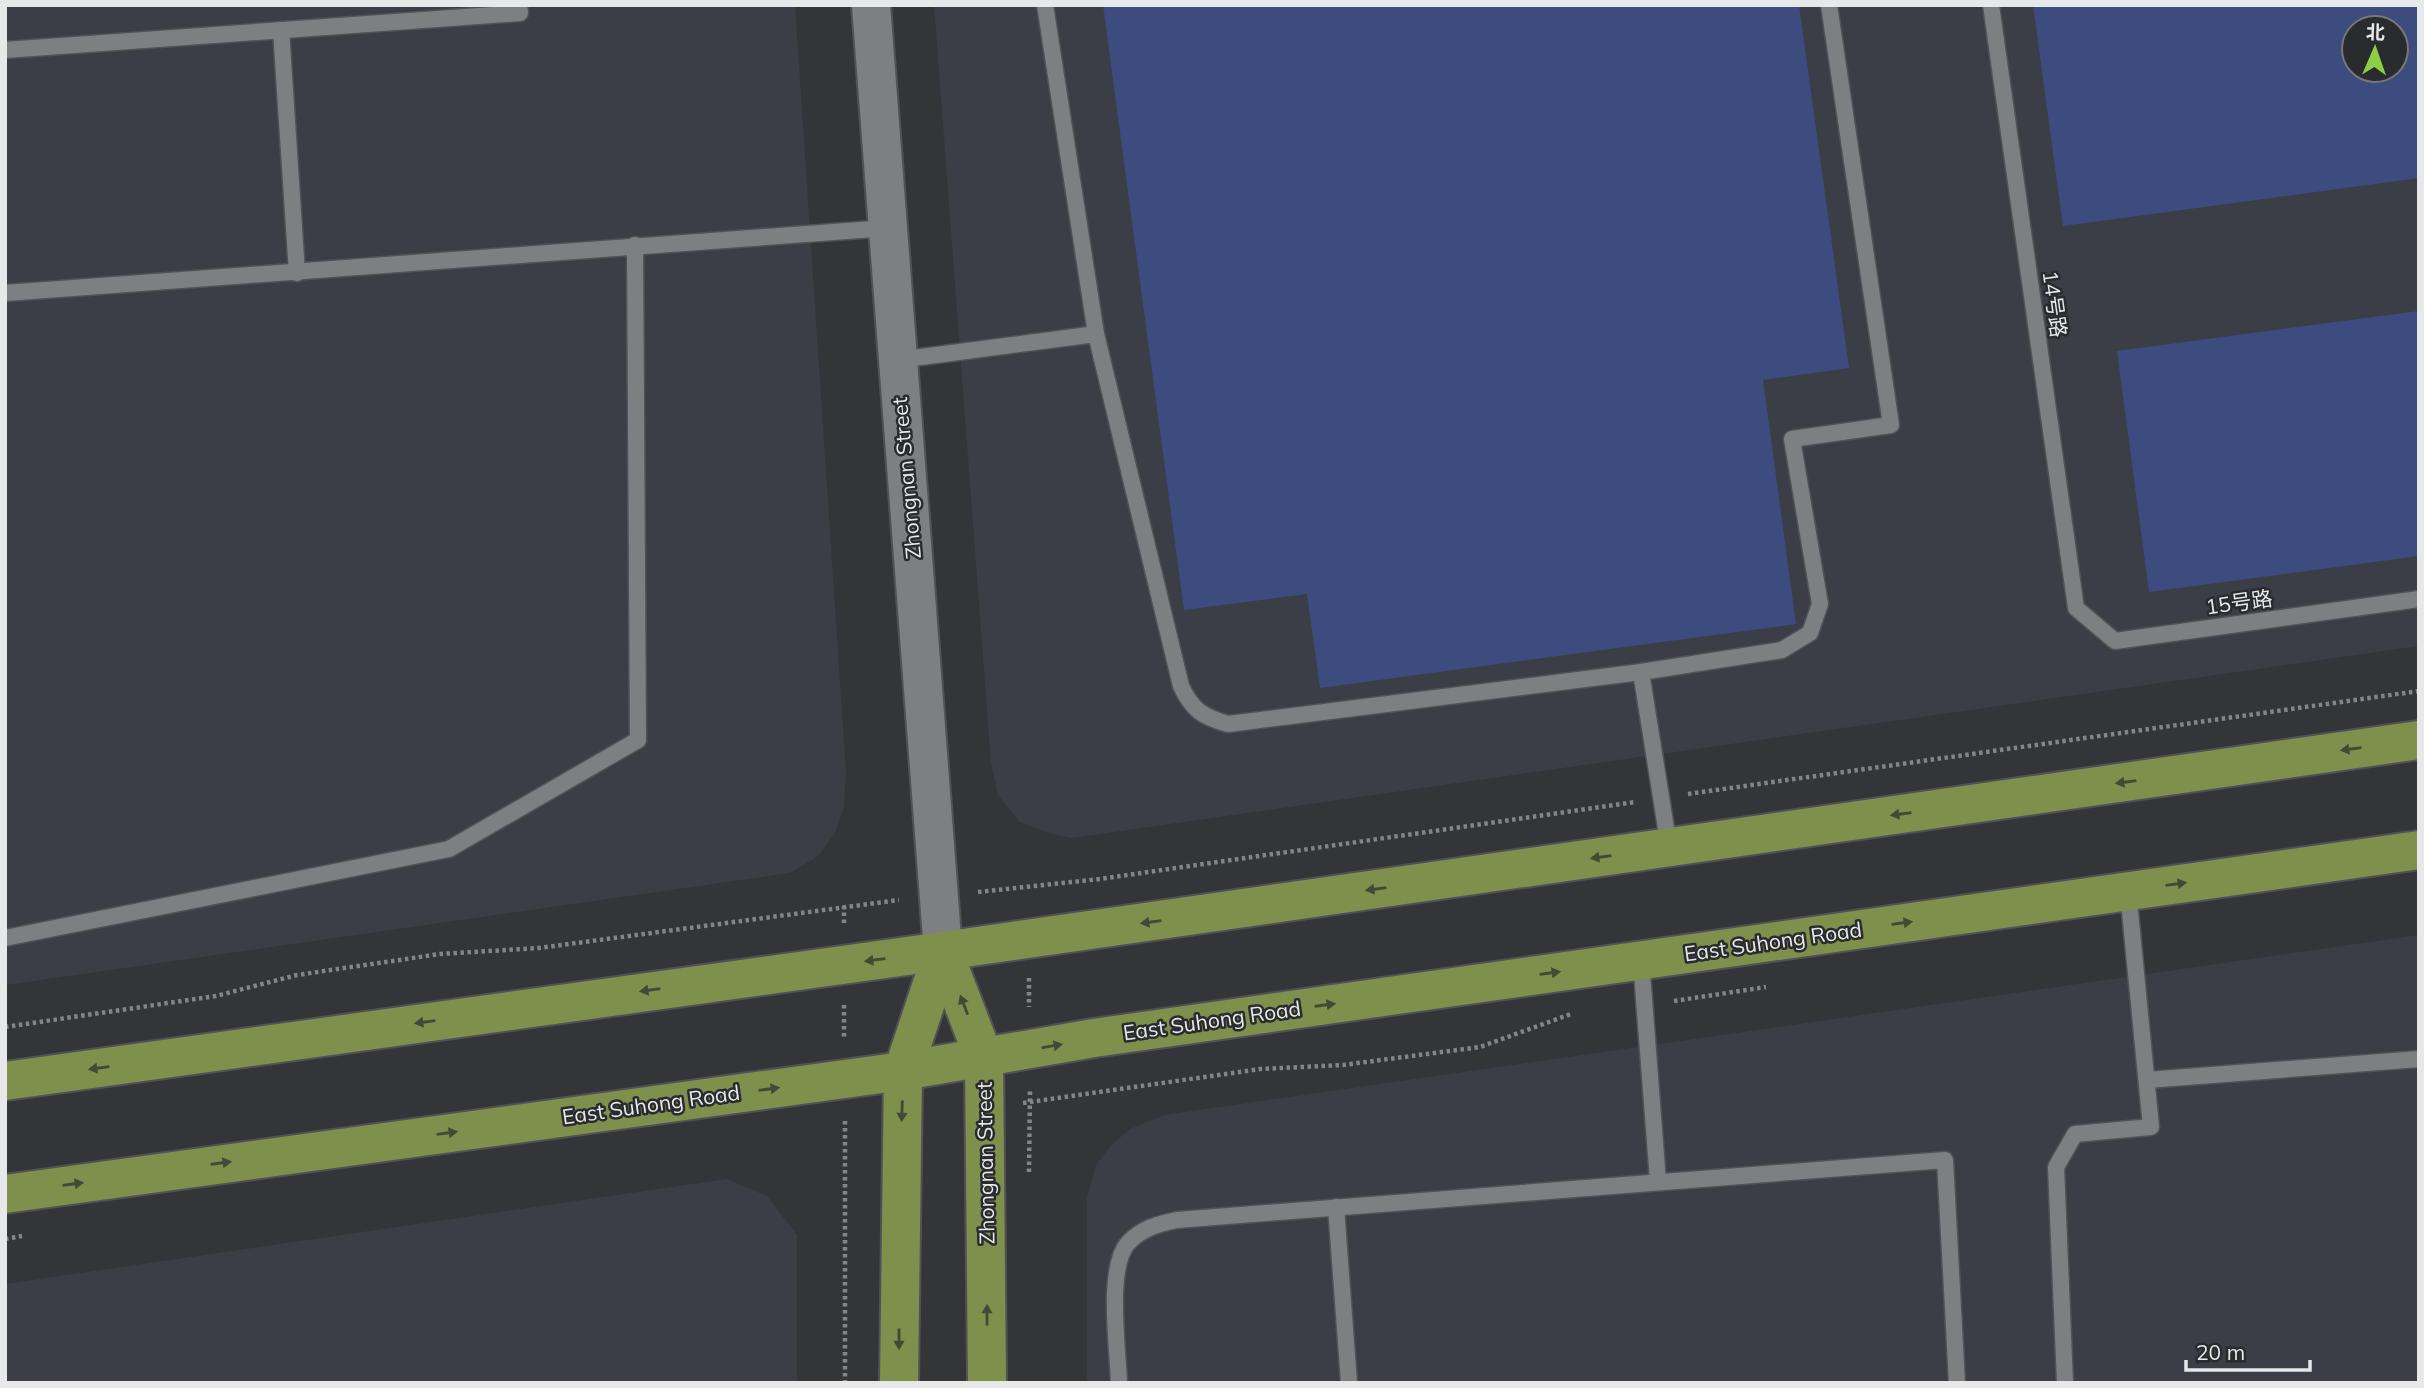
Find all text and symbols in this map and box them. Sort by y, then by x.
north arrow [2340,14,2410,84]
text: 北 [2366,20,2386,44]
street label: 14号路 [2037,269,2073,339]
street label: Zhongnan Street [886,396,926,560]
street label: 15号路 [2204,584,2274,620]
one-way arrow [2340,744,2362,755]
one-way arrow [2115,776,2137,787]
one-way arrow [1890,808,1912,819]
one-way arrow [1590,851,1612,862]
one-way arrow [2165,879,2187,890]
one-way arrow [1365,884,1387,895]
one-way arrow [1140,916,1162,927]
street label: East Suhong Road [1682,916,1863,966]
one-way arrow [1891,918,1913,929]
one-way arrow [864,954,886,965]
one-way arrow [1539,968,1561,979]
one-way arrow [639,985,661,996]
one-way arrow [958,994,969,1015]
street label: East Suhong Road [1121,995,1302,1045]
one-way arrow [1314,1000,1336,1011]
one-way arrow [413,1017,435,1028]
one-way arrow [1041,1040,1063,1051]
one-way arrow [88,1062,110,1073]
street label: East Suhong Road [560,1079,741,1129]
street label: Zhongnan Street [971,1082,999,1245]
one-way arrow [758,1083,780,1094]
one-way arrow [896,1100,907,1122]
one-way arrow [436,1127,458,1138]
one-way arrow [211,1158,233,1169]
one-way arrow [62,1178,84,1189]
one-way arrow [981,1303,993,1325]
one-way arrow [893,1328,905,1350]
scale bar [2186,1328,2310,1372]
text: 20 m [2196,1339,2245,1365]

